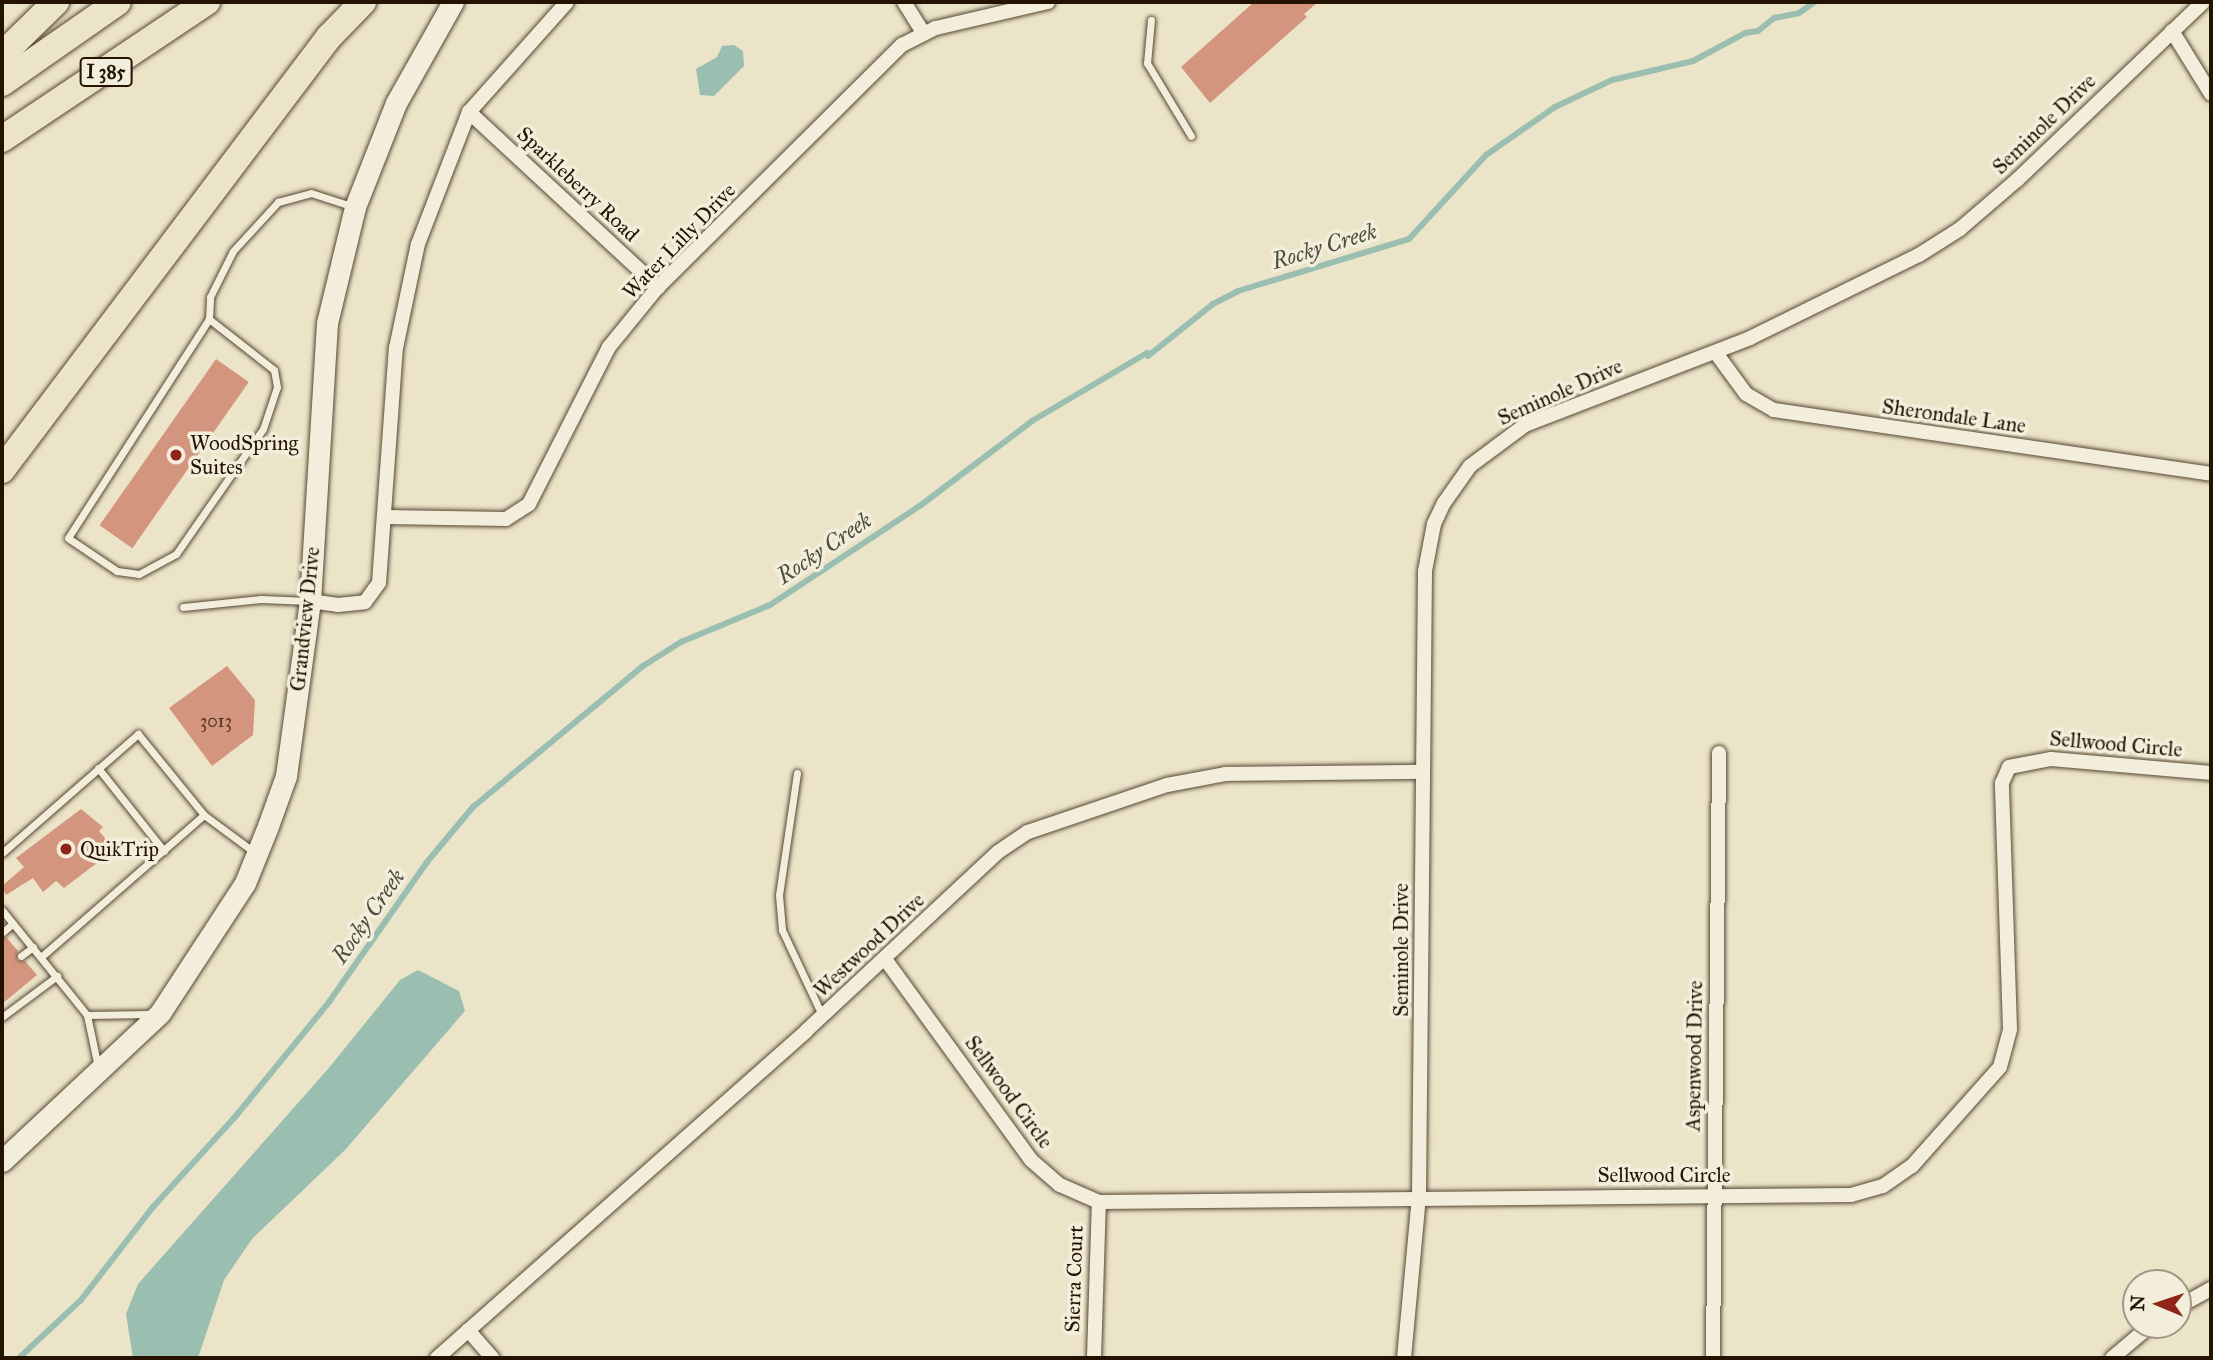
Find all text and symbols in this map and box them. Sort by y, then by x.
road number: I 385 [78,57,134,88]
street label: Seminole Drive [1987,69,2101,179]
street label: Sparkleberry Road [512,121,644,247]
street label: Water Lilly Drive [617,178,741,304]
water label: Rocky Creek [1268,217,1380,275]
street label: Seminole Drive [1494,353,1626,431]
street label: Sherondale Lane [1880,393,2028,439]
place label: WoodSpring Suites [190,430,298,480]
marker: WoodSpring Suites [168,447,184,463]
water label: Rocky Creek [771,506,877,590]
street label: Grandview Drive [285,545,325,693]
house number: 3013 [200,710,232,732]
street label: Sellwood Circle [2049,726,2183,762]
place label: QuikTrip [80,836,159,862]
marker: QuikTrip [58,841,74,857]
water label: Rocky Creek [326,864,410,968]
street label: Seminole Drive [1388,883,1414,1017]
street label: Westwood Drive [809,887,929,1003]
street label: Aspenwood Drive [1680,980,1708,1132]
street label: Sellwood Circle [960,1031,1058,1153]
street label: Sellwood Circle [1597,1162,1731,1188]
street label: Sierra Court [1060,1225,1088,1333]
north arrow [2122,1269,2192,1339]
text: N [2126,1295,2149,1312]

